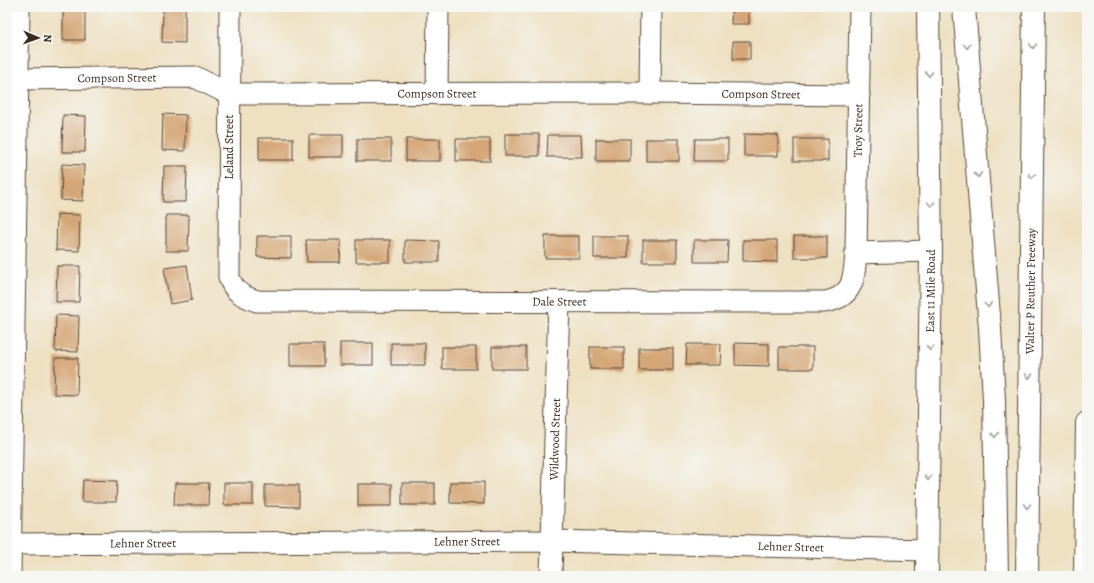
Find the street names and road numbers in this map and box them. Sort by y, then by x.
street label: Compson Street [77,69,157,86]
street label: Compson Street [397,85,477,102]
street label: Compson Street [721,86,801,102]
street label: Troy Street [850,103,866,157]
street label: Leland Street [221,115,237,179]
street label: Walter P Reuther Freeway [1022,227,1039,355]
street label: East 11 Mile Road [922,249,939,333]
street label: Dale Street [532,293,587,310]
street label: Wildwood Street [546,398,564,481]
street label: Lehner Street [434,533,500,550]
street label: Lehner Street [110,535,176,551]
street label: Lehner Street [758,538,824,556]

